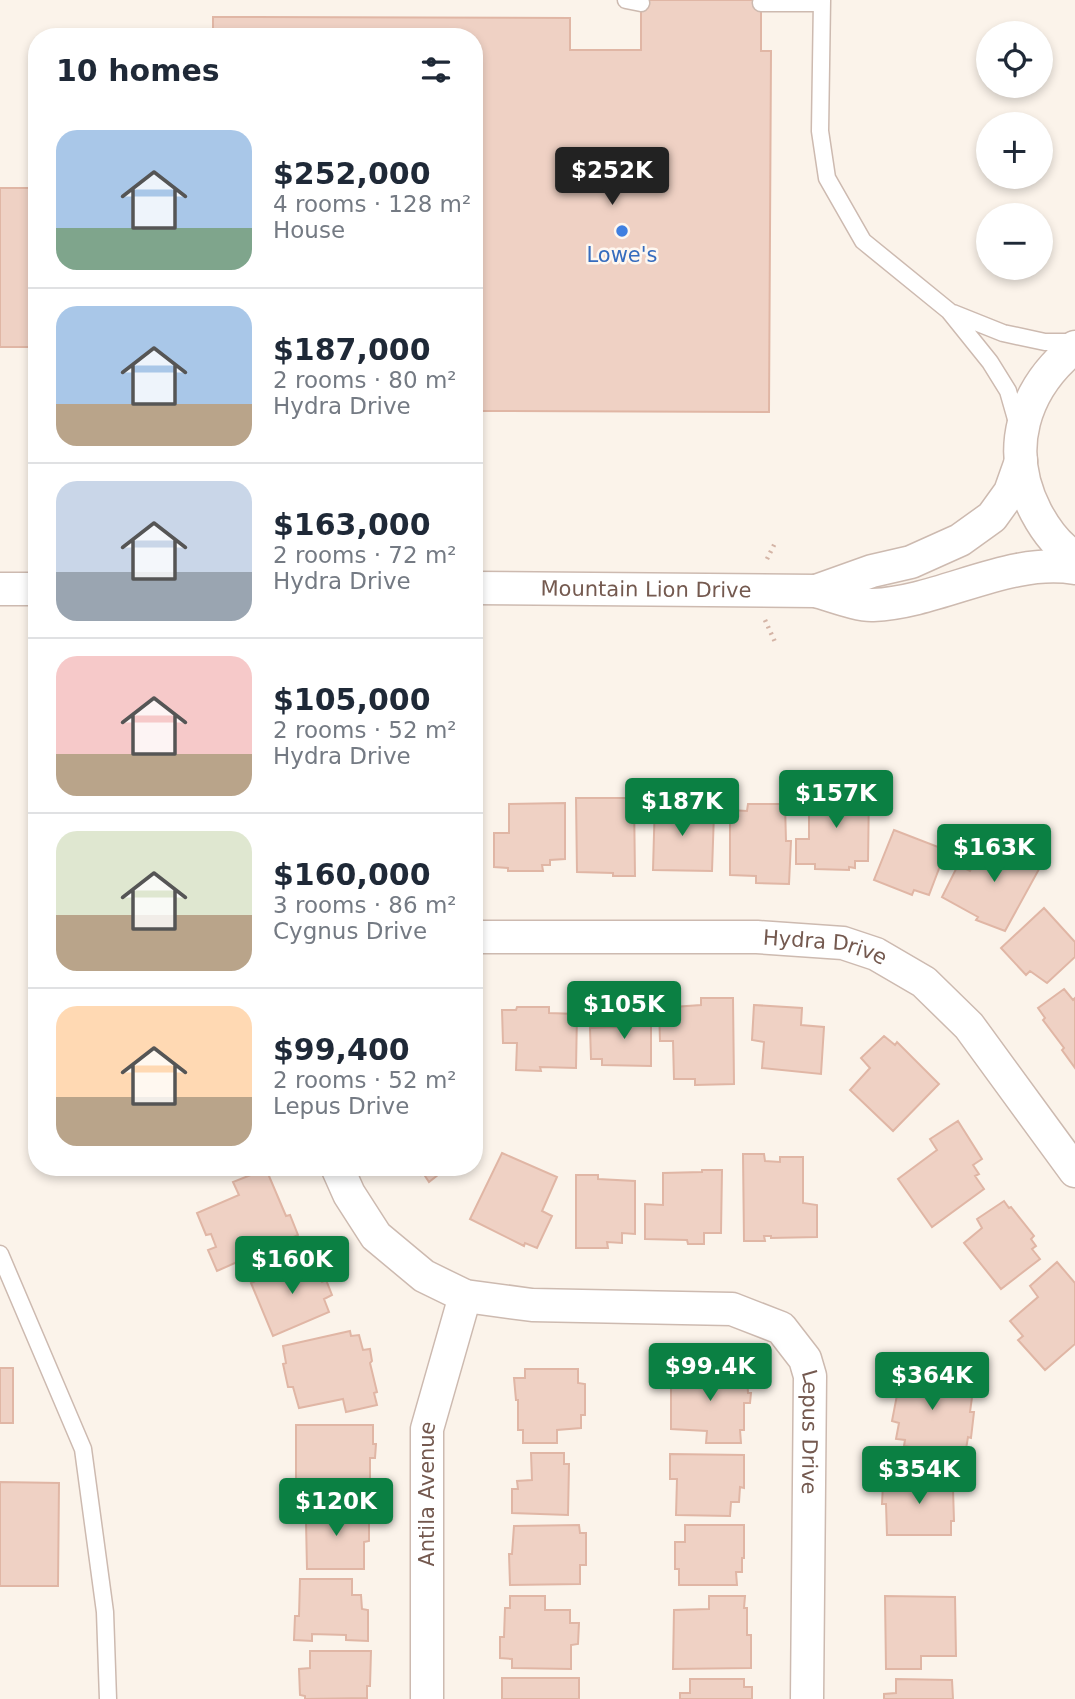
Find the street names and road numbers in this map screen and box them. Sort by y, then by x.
street label: Mountain Lion Drive [540,577,752,602]
street label: Hydra Drive [762,925,891,970]
street label: Lepus Drive [797,1367,823,1495]
street label: Antila Avenue [414,1418,441,1567]

